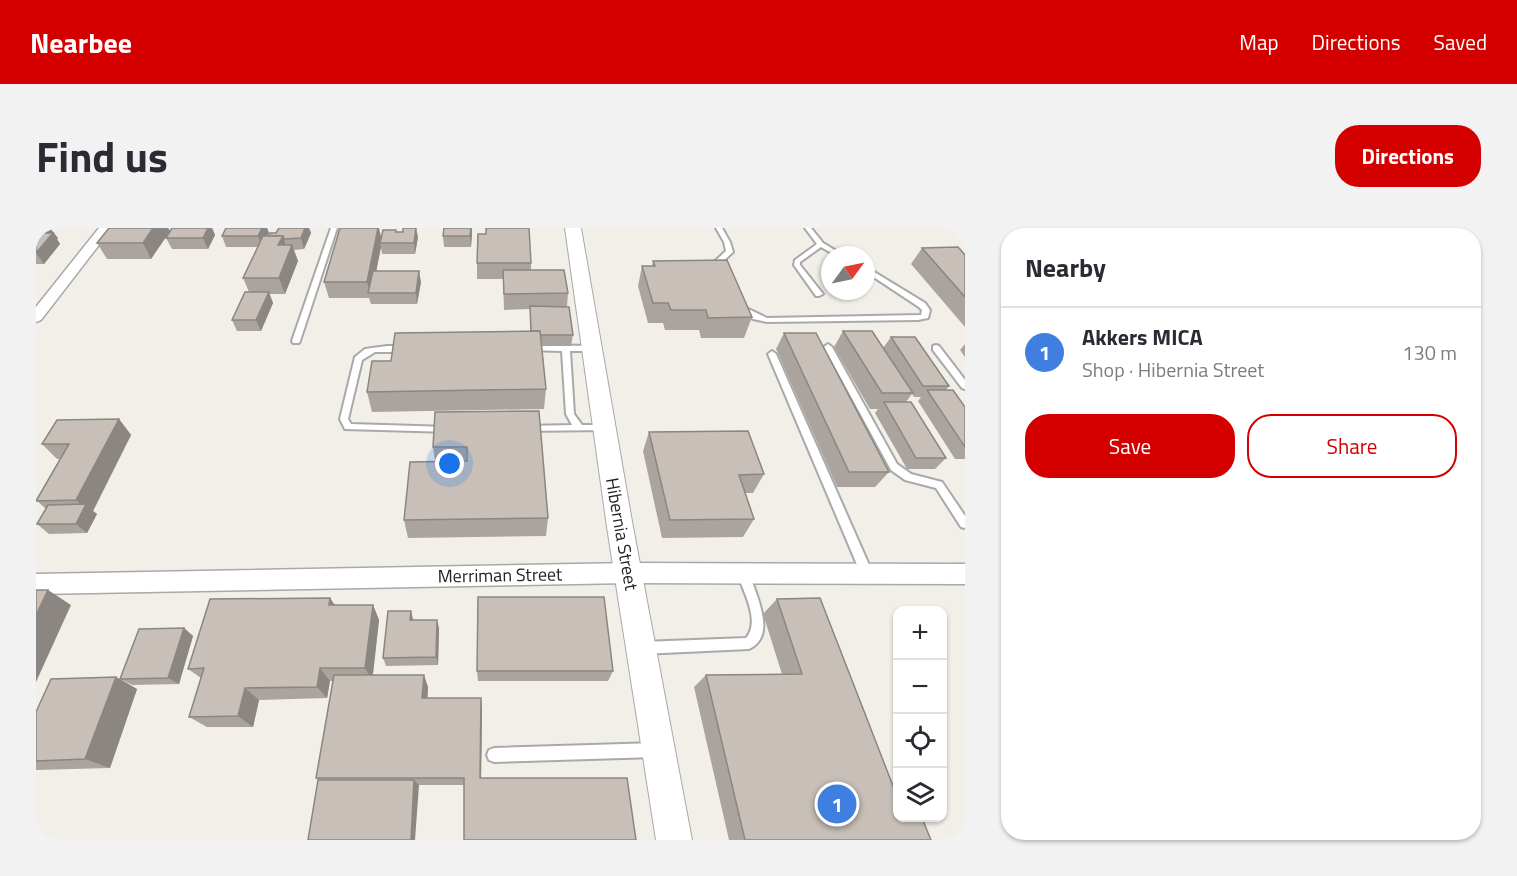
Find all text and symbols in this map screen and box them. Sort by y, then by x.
text: Nearbee [30,21,132,64]
text: Map [1239,26,1279,58]
text: Directions [1312,26,1401,58]
text: Saved [1434,26,1487,58]
text: Find us [36,124,168,188]
button: Directions [1335,125,1481,187]
north arrow [821,246,875,300]
text: Nearby [1025,248,1106,287]
text: Akkers MICA [1082,320,1203,354]
text: 1 [1039,337,1050,368]
text: 130 m [1402,337,1457,368]
text: Shop · Hibernia Street [1082,354,1264,385]
button: Save [1025,414,1235,478]
button: Share [1247,414,1457,478]
your location [435,449,464,478]
street label: Hibernia Street [599,476,645,593]
street label: Merriman Street [437,560,563,590]
map controls [893,606,947,822]
button: + [893,606,947,660]
button: − [893,660,947,714]
button: locate [893,714,947,768]
button: layers [893,768,947,822]
pin: 1 [818,782,856,826]

